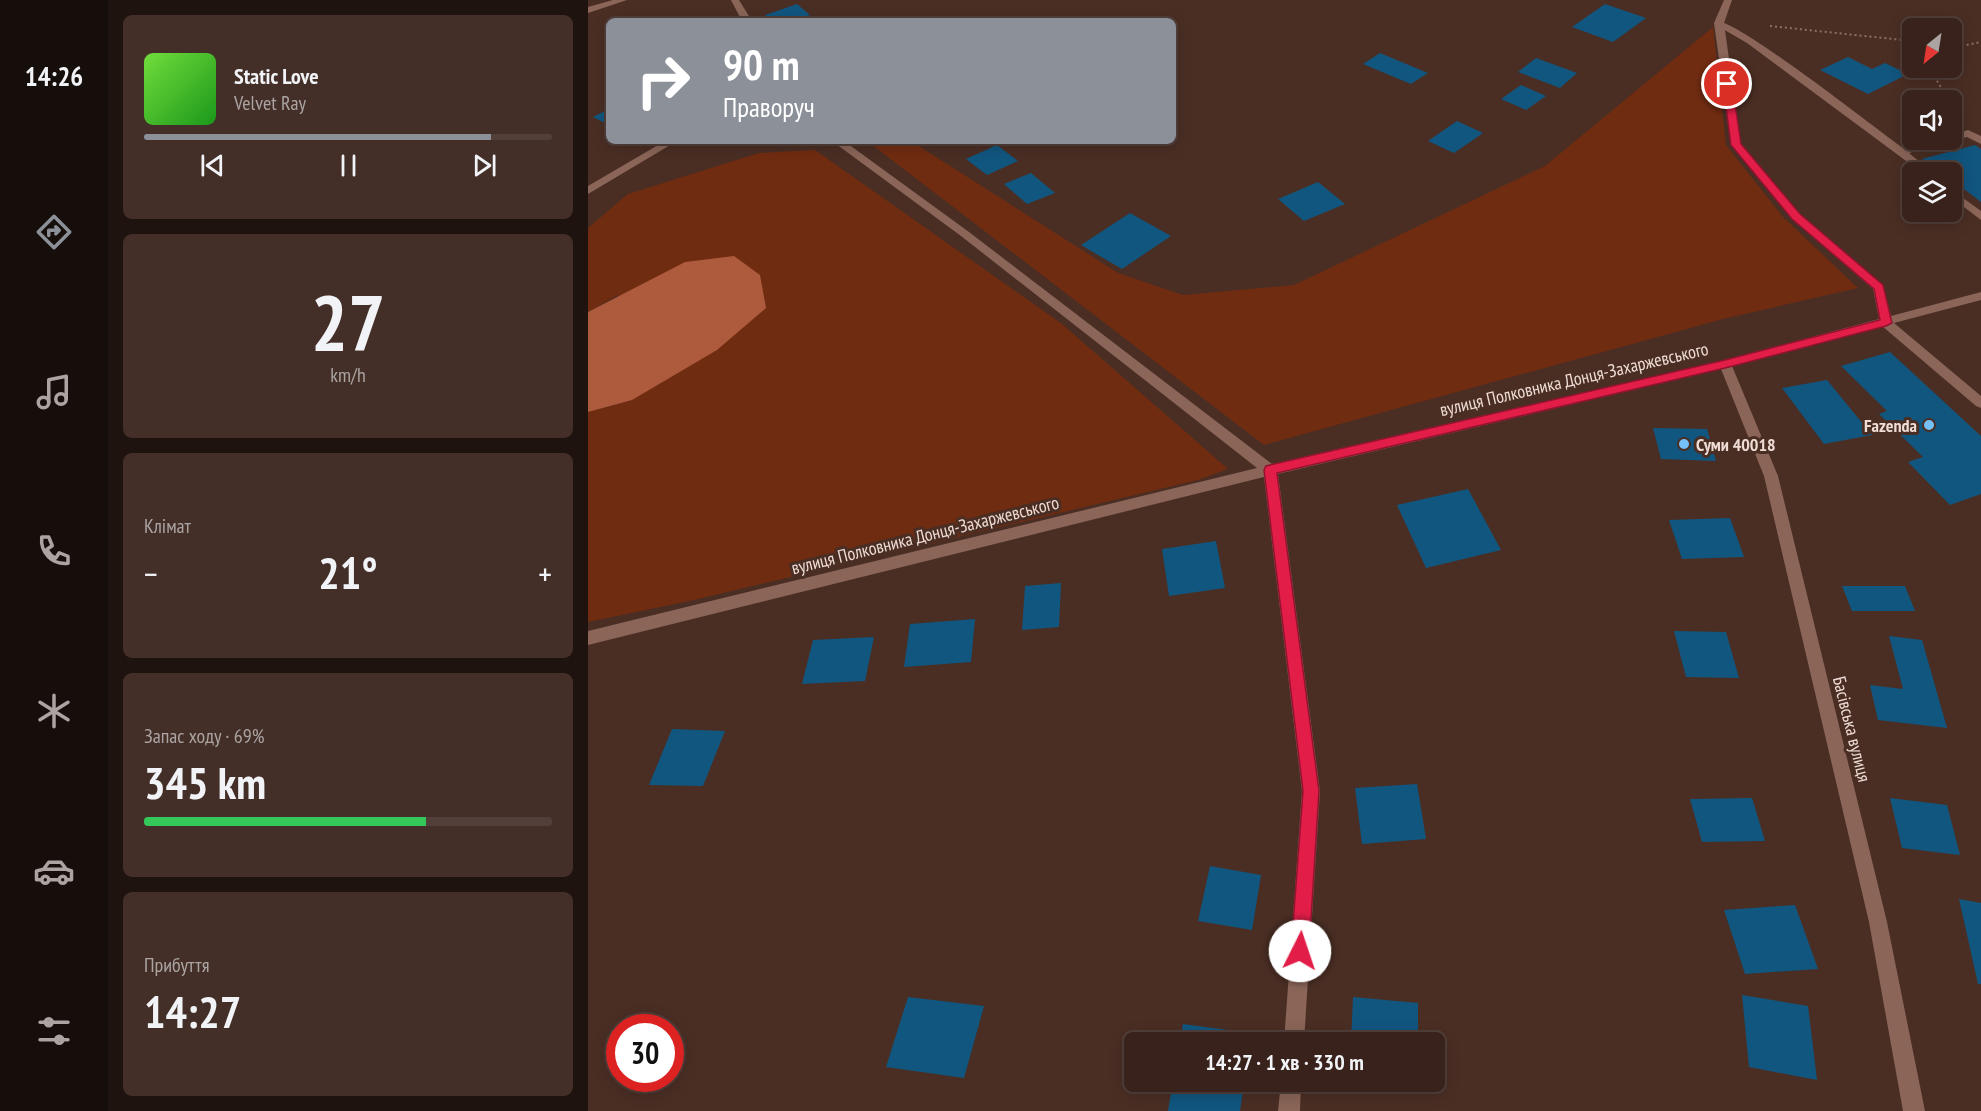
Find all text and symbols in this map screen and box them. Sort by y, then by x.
north arrow [1902,18,1962,78]
map controls [1902,18,1962,222]
text: 90 m [723,37,800,92]
icon: right [624,42,702,120]
pin [1701,58,1752,109]
text: 14:26 [25,59,83,93]
text: Static Love [234,62,319,90]
icon: arrive [1710,67,1743,100]
text: Velvet Ray [234,90,306,116]
text: Праворуч [723,90,815,124]
button: sound [1902,90,1962,150]
icon: previous [196,149,229,182]
icon: pause [332,149,365,182]
icon: next [468,149,501,182]
button: layers [1902,162,1962,222]
icon: directions [33,211,75,253]
text: 27 [311,272,385,373]
street label: вулиця Полковника Донця-Захаржевського [1437,337,1711,421]
text: km/h [330,362,366,388]
icon: music [33,371,75,413]
place label: Fazenda [1864,414,1917,437]
marker: Fazenda [1922,418,1936,432]
place label: Суми 40018 [1696,433,1776,456]
marker: Суми 40018 [1677,437,1691,451]
street label: вулиця Полковника Донця-Захаржевського [789,491,1061,579]
text: Клімат [144,513,191,539]
icon: phone [33,530,75,572]
text: 21° [318,543,378,601]
text: − [144,552,158,595]
text: + [538,552,552,595]
street label: Басівська вулиця [1828,674,1876,784]
icon: climate [33,690,75,732]
text: Запас ходу · 69% [144,723,264,749]
text: 345 km [144,753,266,811]
icon: car [33,850,75,892]
position arrow [1268,919,1332,983]
text: Прибуття [144,952,209,978]
text: 14:27 [144,982,241,1040]
icon: filters [33,1010,75,1052]
speed limit sign: 30 [606,1014,684,1092]
text: 14:27 · 1 хв · 330 m [1205,1048,1364,1076]

